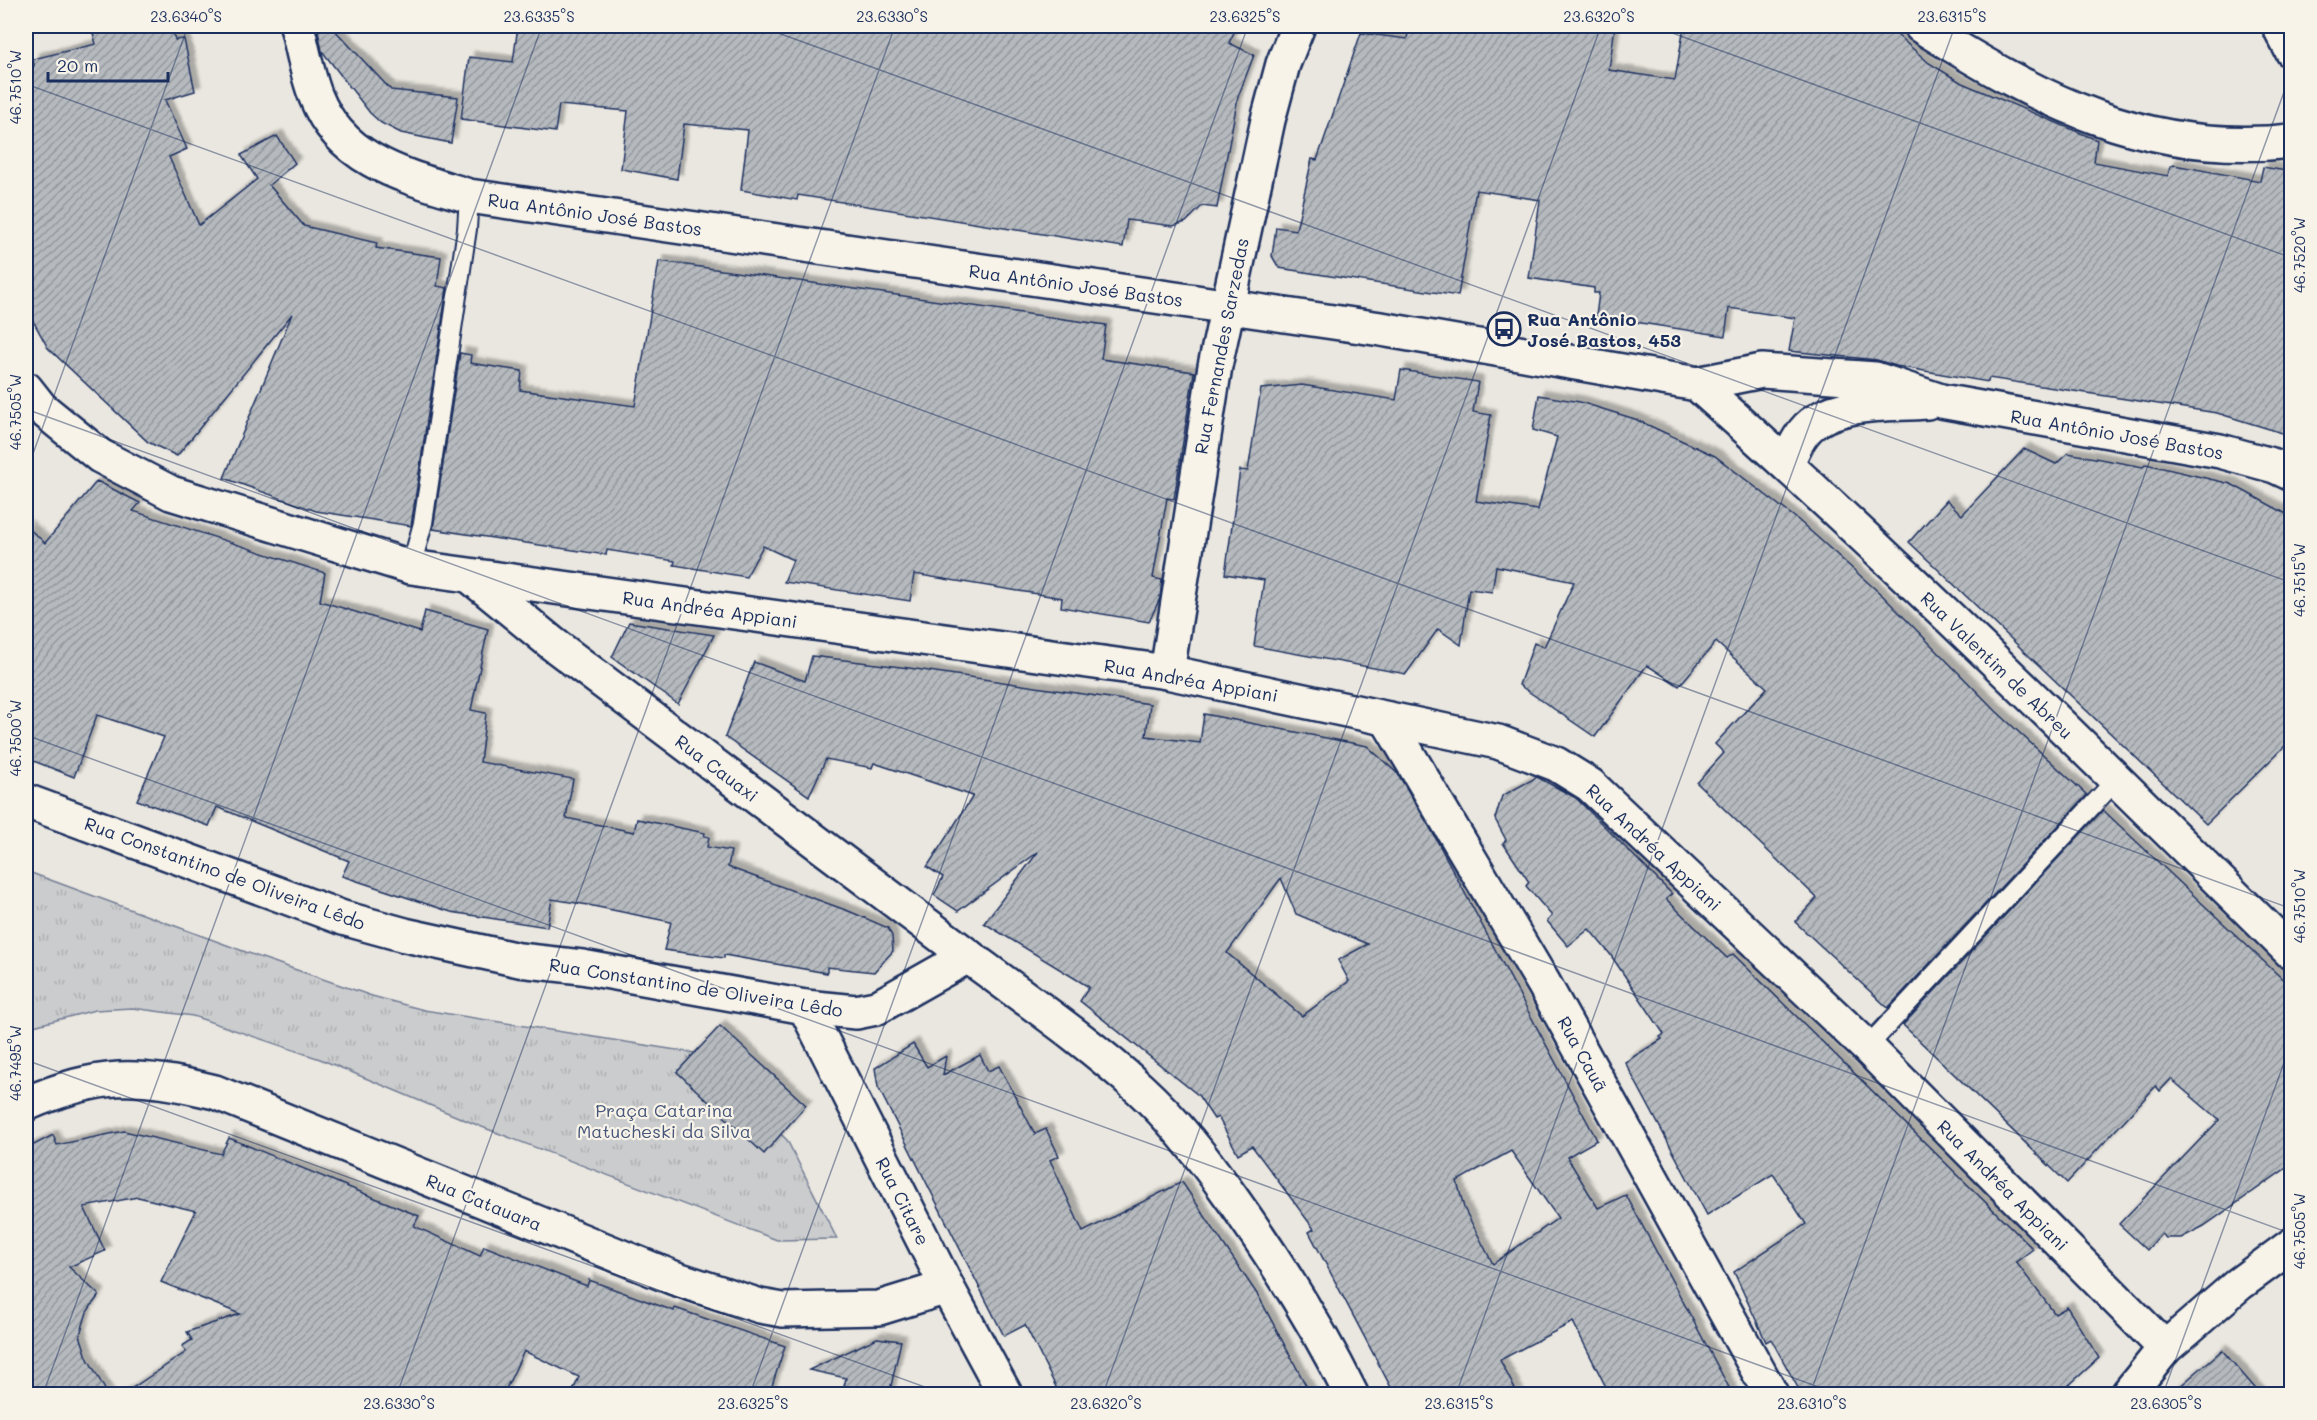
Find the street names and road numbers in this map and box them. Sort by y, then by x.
street label: Rua Antônio José Bastos [486,187,704,241]
street label: Rua Fernandes Sarzedas [1188,236,1254,456]
street label: Rua Antônio José Bastos [967,258,1185,312]
street label: Rua Antônio José Bastos [2009,403,2225,465]
street label: Rua Andréa Appiani [621,585,799,633]
street label: Rua Valentim de Abreu [1916,586,2078,744]
street label: Rua Andréa Appiani [1102,653,1280,707]
street label: Rua Cauaxi [671,729,763,807]
street label: Rua Andréa Appiani [1581,778,1727,916]
street label: Rua Constantino de Oliveira Lêdo [81,811,369,935]
street label: Rua Constantino de Oliveira Lêdo [547,952,845,1022]
street label: Rua Cauã [1552,1012,1614,1096]
street label: Rua Andréa Appiani [1932,1114,2074,1256]
street label: Rua Citare [871,1153,935,1249]
street label: Rua Catauara [423,1168,545,1236]

